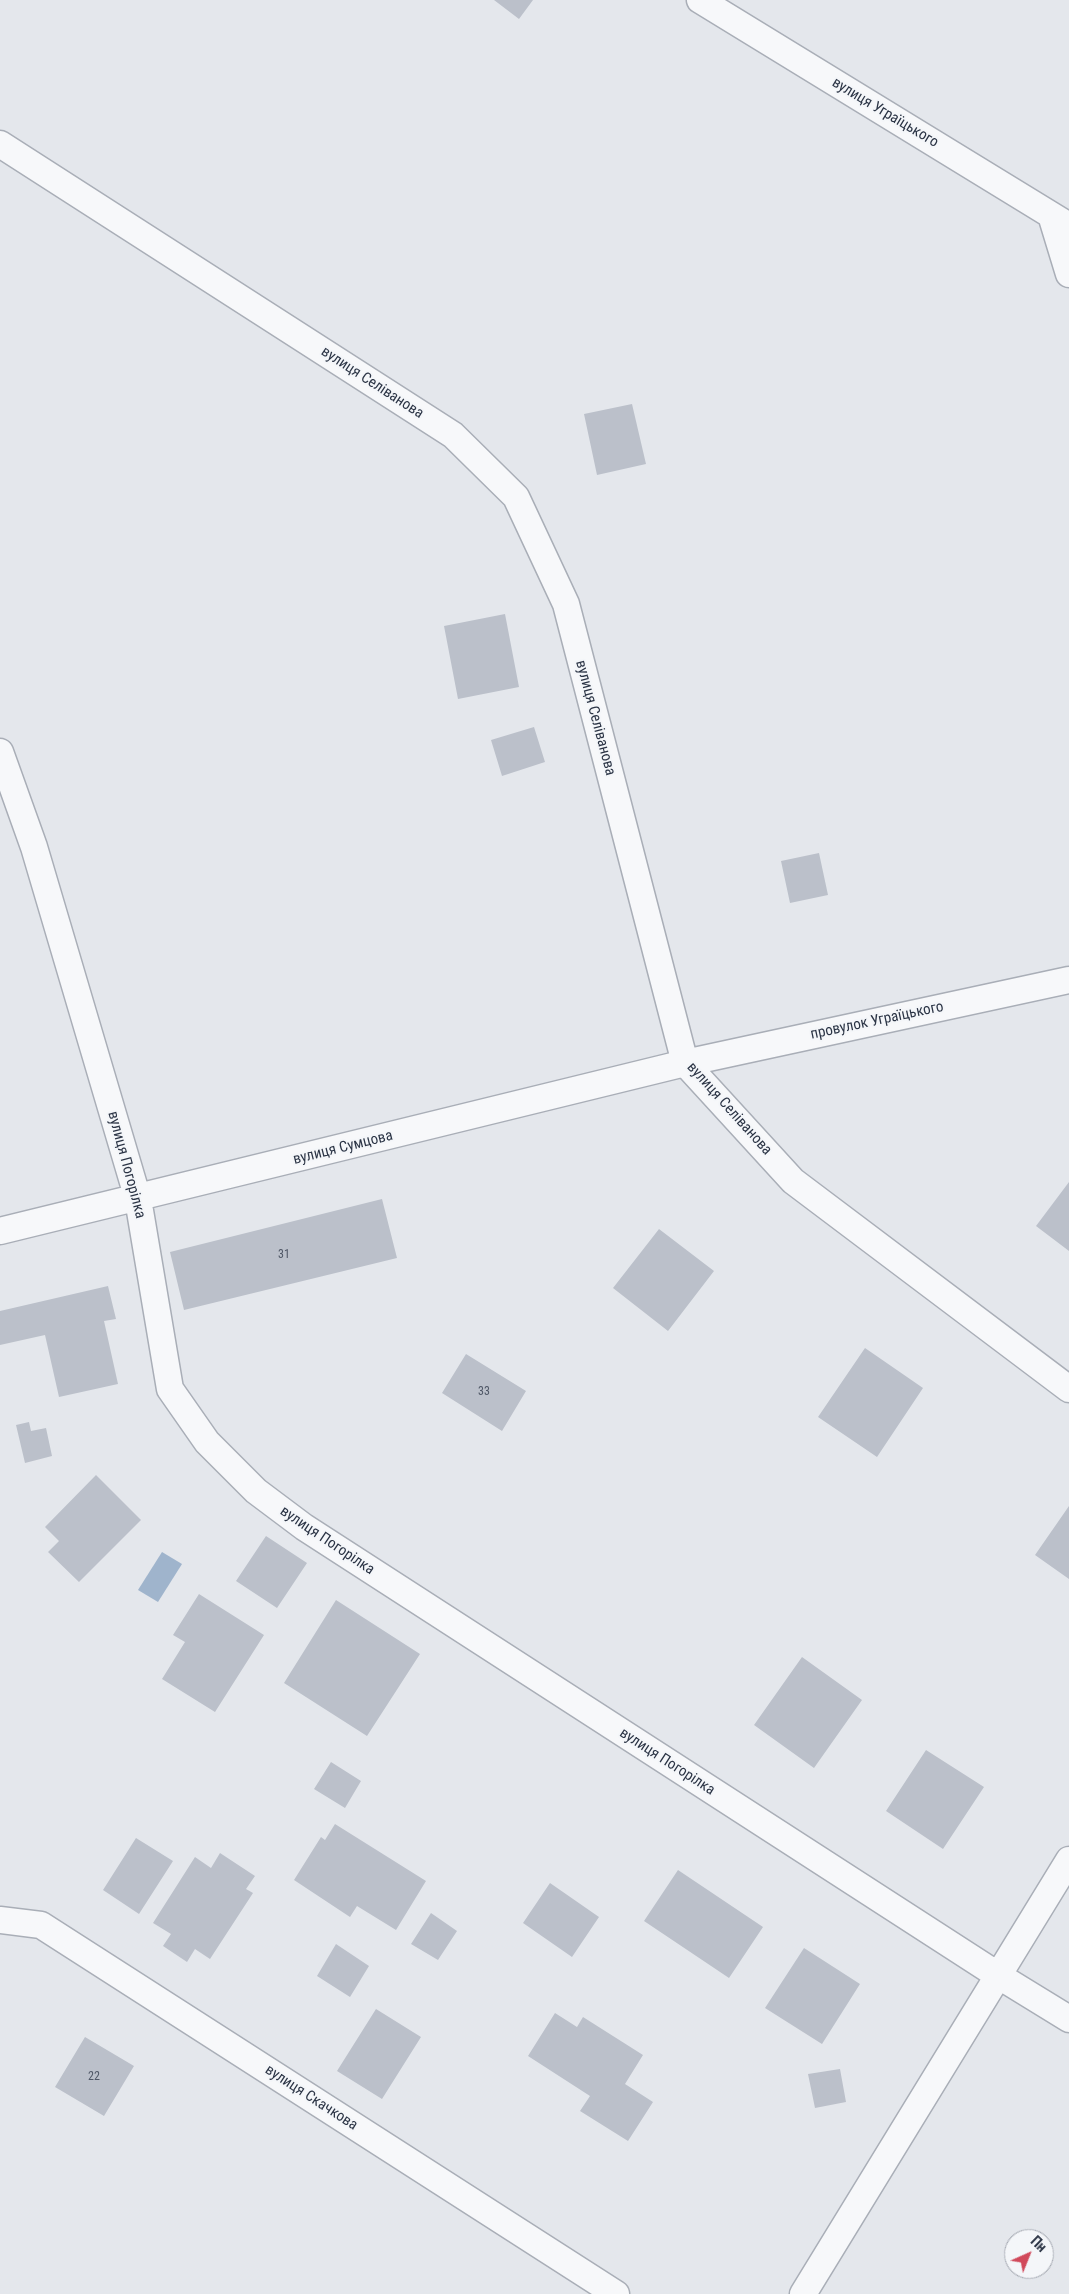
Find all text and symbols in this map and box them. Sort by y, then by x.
street label: вулиця Уграїцького [828,74,942,152]
street label: вулиця Селіванова [317,343,427,423]
street label: вулиця Селіванова [571,658,619,778]
street label: провулок Уграїцького [809,998,945,1044]
street label: вулиця Селіванова [683,1059,775,1159]
street label: вулиця Погорілка [103,1110,149,1220]
street label: вулиця Сумцова [291,1127,395,1169]
house number: 31 [278,1248,290,1262]
house number: 33 [478,1385,490,1399]
street label: вулиця Погорілка [276,1503,378,1579]
street label: вулиця Погорілка [616,1724,718,1800]
street label: вулиця Скачкова [261,2061,361,2135]
house number: 22 [88,2070,100,2084]
north arrow [1004,2229,1054,2279]
text: Пн [1028,2233,1050,2255]

